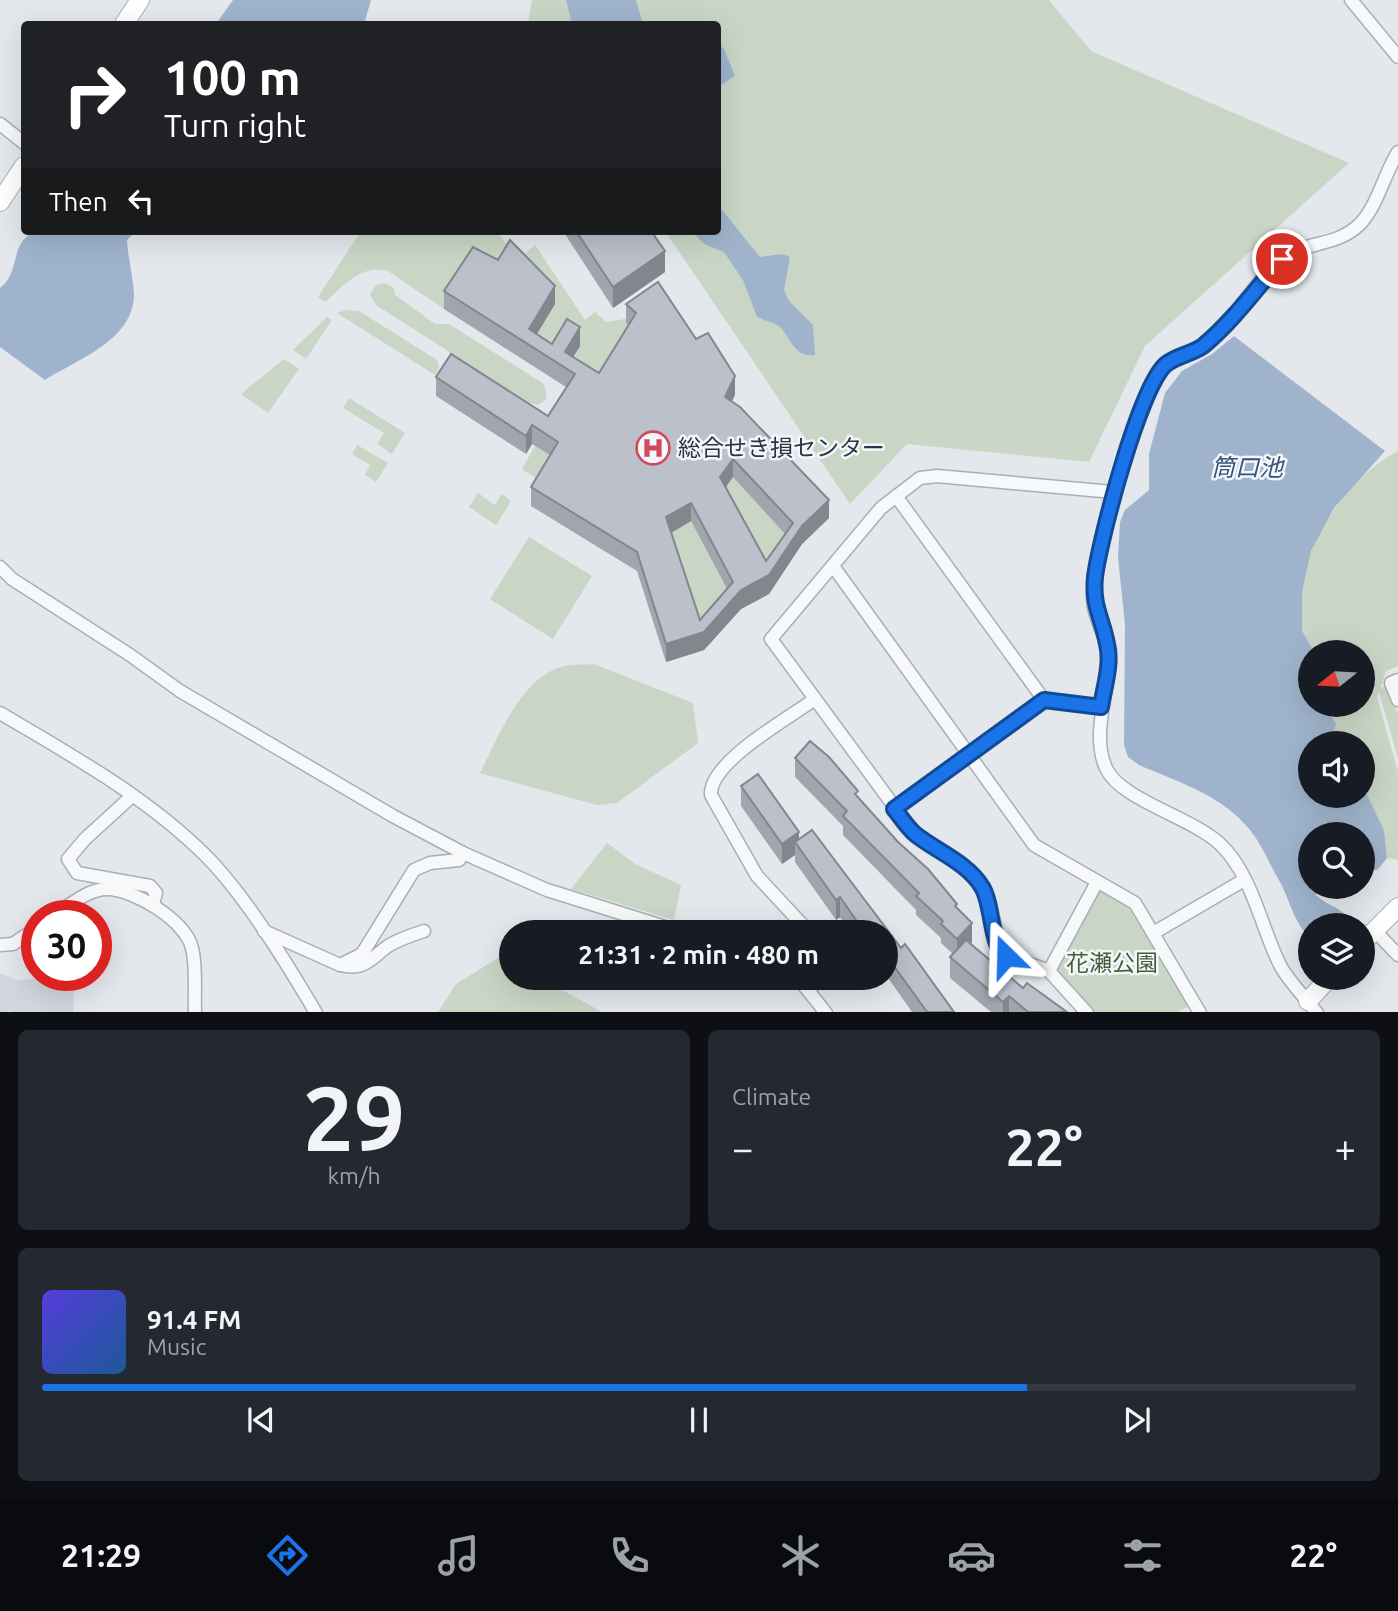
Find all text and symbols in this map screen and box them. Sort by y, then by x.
icon: right [49,49,140,140]
text: 100 m [164,49,301,104]
text: Turn right [164,107,306,143]
icon: left [122,182,160,220]
text: Then [49,187,108,216]
pin [1252,229,1312,289]
icon: arrive [1263,240,1301,278]
hospital icon: 総合せき損センター [634,429,672,467]
place label: 総合せき損センター [678,435,885,460]
water label: 筒口池 [1211,454,1285,481]
north arrow [1298,640,1376,718]
map controls [1298,640,1375,990]
button: sound [1298,731,1375,808]
button: search [1298,822,1375,899]
speed limit sign: 30 [21,900,112,991]
button: layers [1298,913,1375,990]
position arrow [969,919,1043,993]
text: 21:31 · 2 min · 480 m [578,940,819,969]
park label: 花瀬公園 [1066,950,1158,975]
text: 29 [303,1066,405,1168]
text: Climate [732,1084,811,1109]
text: 22° [1005,1118,1083,1176]
text: − [732,1127,753,1169]
text: + [1335,1127,1356,1169]
text: km/h [327,1163,381,1188]
text: 91.4 FM [147,1305,241,1334]
text: Music [147,1334,206,1359]
icon: previous [242,1401,280,1439]
icon: pause [680,1401,718,1439]
icon: next [1118,1401,1156,1439]
icon: directions [263,1531,312,1580]
icon: music [434,1531,483,1580]
icon: phone [605,1531,654,1580]
icon: climate [776,1531,825,1580]
icon: car [947,1531,996,1580]
icon: filters [1118,1531,1167,1580]
text: 21:29 [61,1537,141,1573]
text: 22° [1290,1537,1337,1573]

